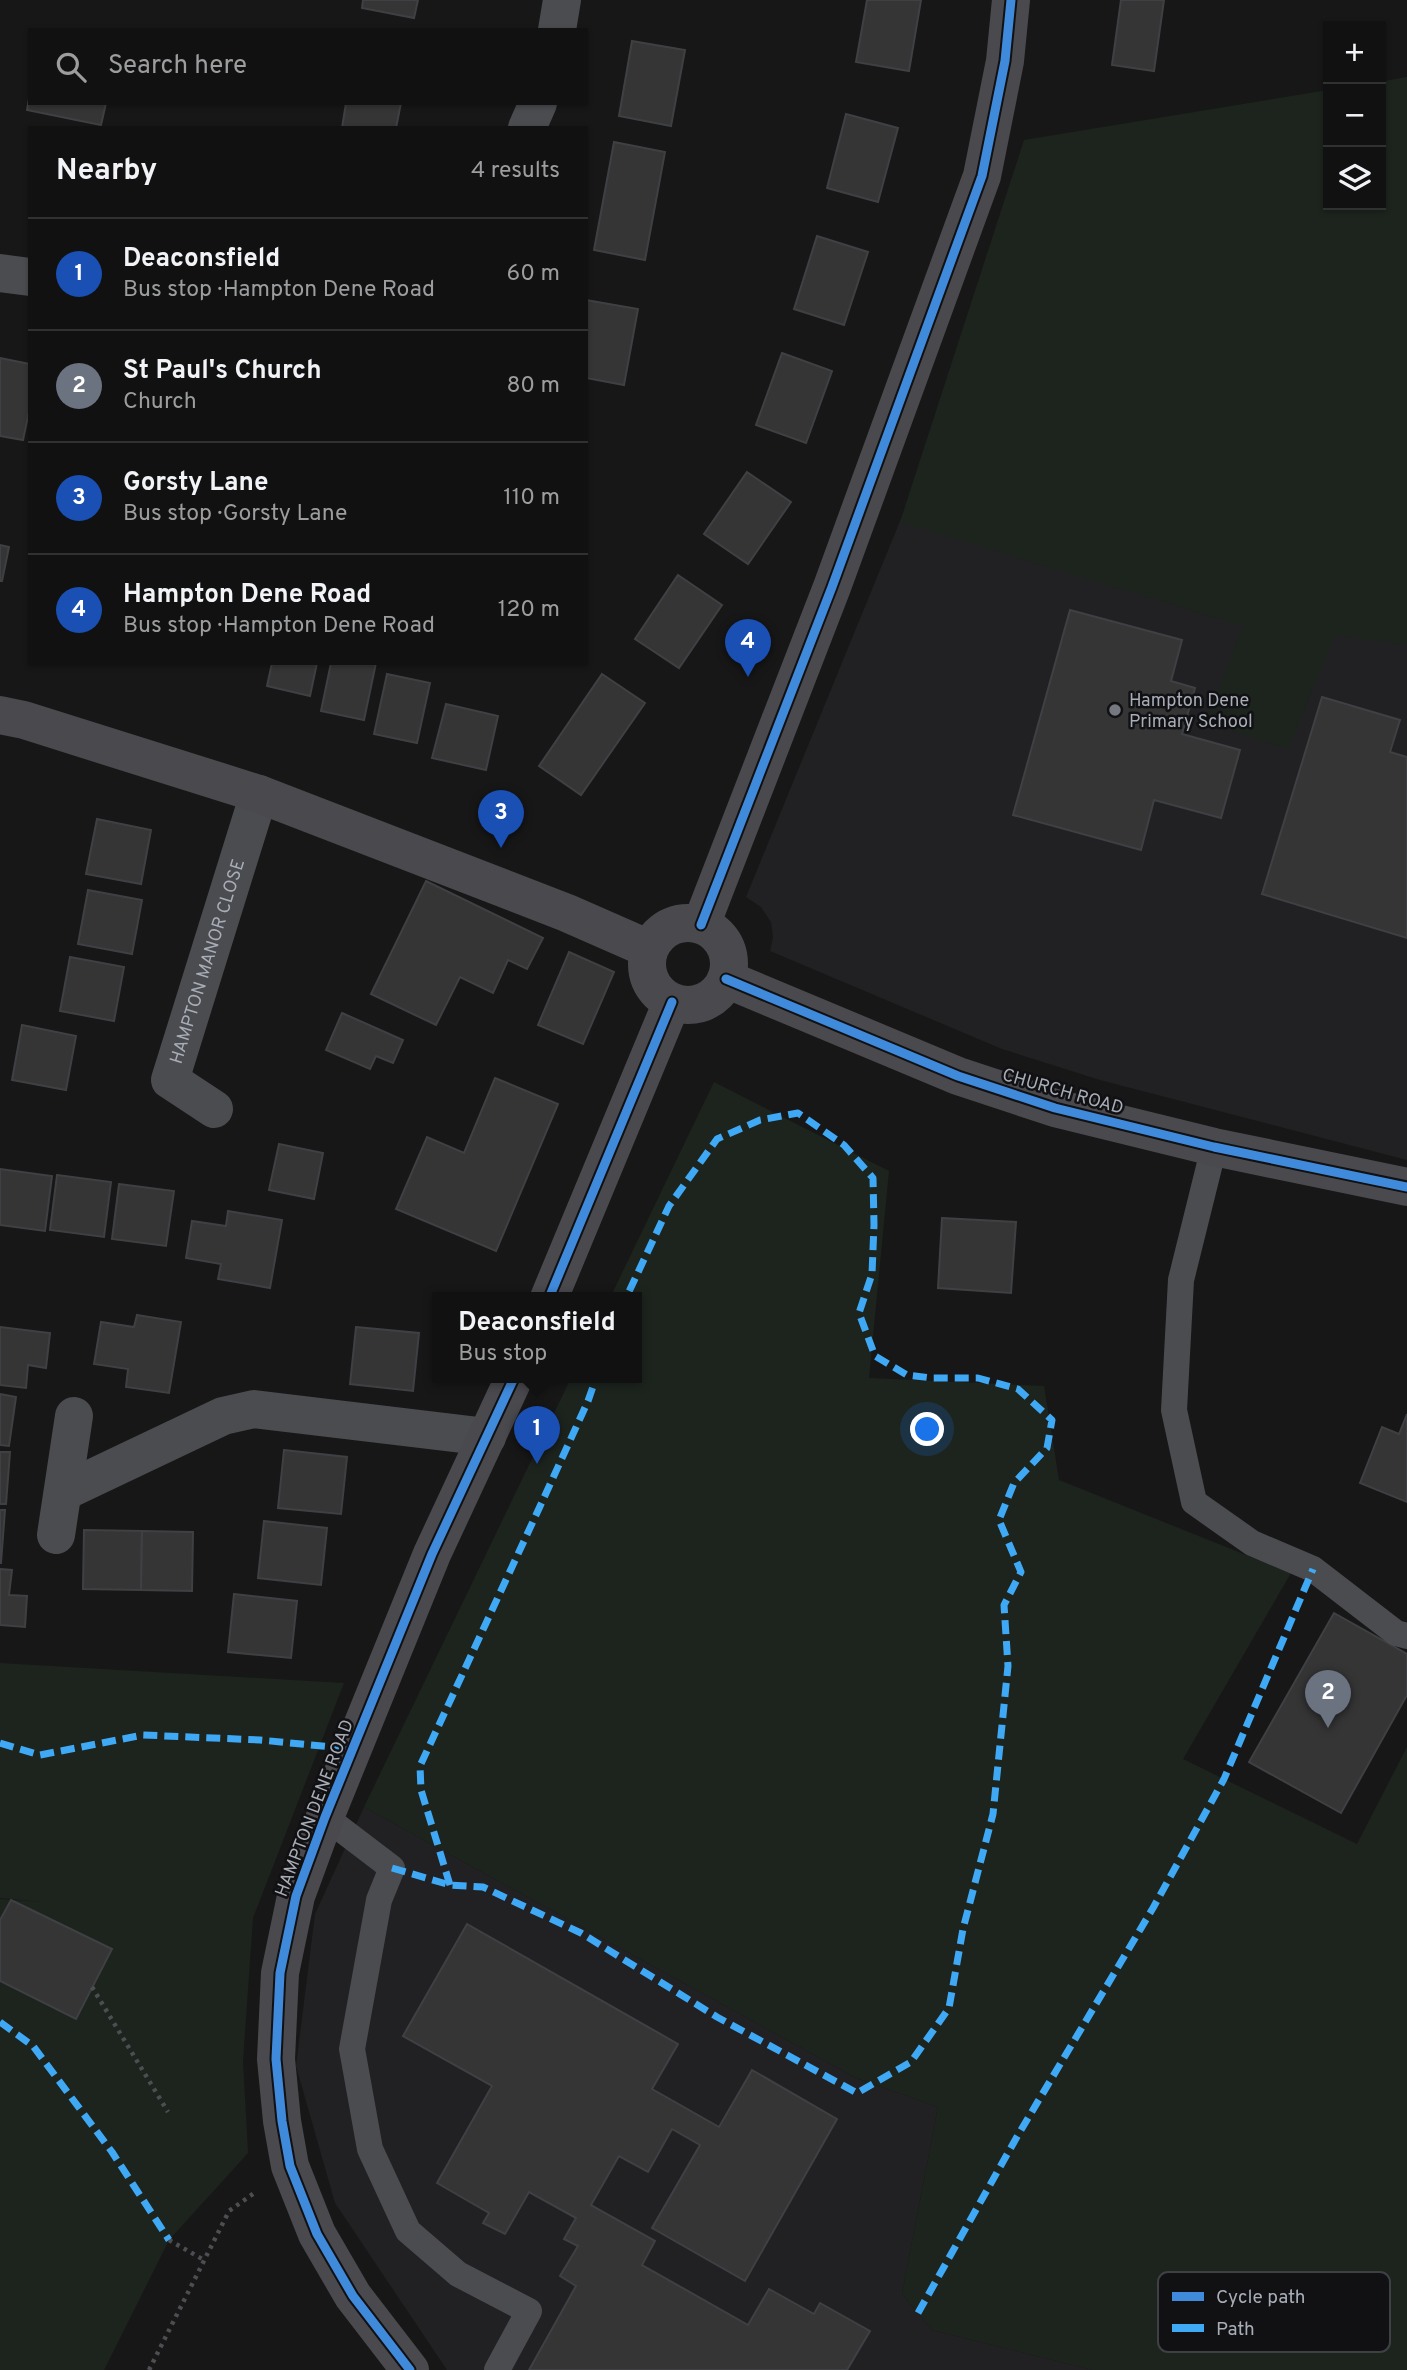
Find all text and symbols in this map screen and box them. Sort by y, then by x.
map controls [1323,21,1386,210]
button: + [1323,21,1386,84]
search box [28,28,588,105]
icon: search [52,48,90,86]
text: Search here [108,50,247,83]
button: − [1323,84,1386,147]
button: layers [1323,147,1386,210]
text: Nearby [56,153,157,190]
text: 4 results [471,157,560,186]
text: Deaconsfield [123,243,280,276]
text: 1 [74,260,84,289]
text: 60 m [507,260,560,289]
text: Bus stop · Hampton Dene Road [123,276,435,305]
text: St Paul's Church [123,355,322,388]
text: 2 [72,372,86,401]
text: 80 m [507,372,560,401]
text: Church [123,388,197,417]
text: Gorsty Lane [123,467,269,500]
text: 3 [72,484,86,513]
text: 110 m [503,484,560,513]
text: Bus stop · Gorsty Lane [123,500,347,529]
text: Hampton Dene Road [123,579,371,612]
text: 4 [72,596,86,625]
text: 120 m [498,596,560,625]
text: Bus stop · Hampton Dene Road [123,612,435,641]
pin: 4 [725,619,771,677]
place label: Hampton Dene Primary School [1129,690,1253,734]
marker: Hampton Dene Primary School [1107,702,1123,718]
pin: 3 [478,790,524,848]
street label: HAMPTON MANOR CLOSE [166,856,251,1067]
street label: CHURCH ROAD [999,1064,1126,1121]
popup [432,1292,642,1383]
text: Deaconsfield [458,1307,616,1340]
text: Bus stop [458,1340,547,1369]
pin: 1 [514,1406,560,1464]
your location [910,1412,944,1446]
pin: 2 [1305,1670,1351,1728]
street label: HAMPTON DENE ROAD [271,1717,360,1901]
legend [1158,2272,1390,2352]
text: Cycle path [1216,2286,1305,2310]
text: Path [1216,2318,1255,2342]

